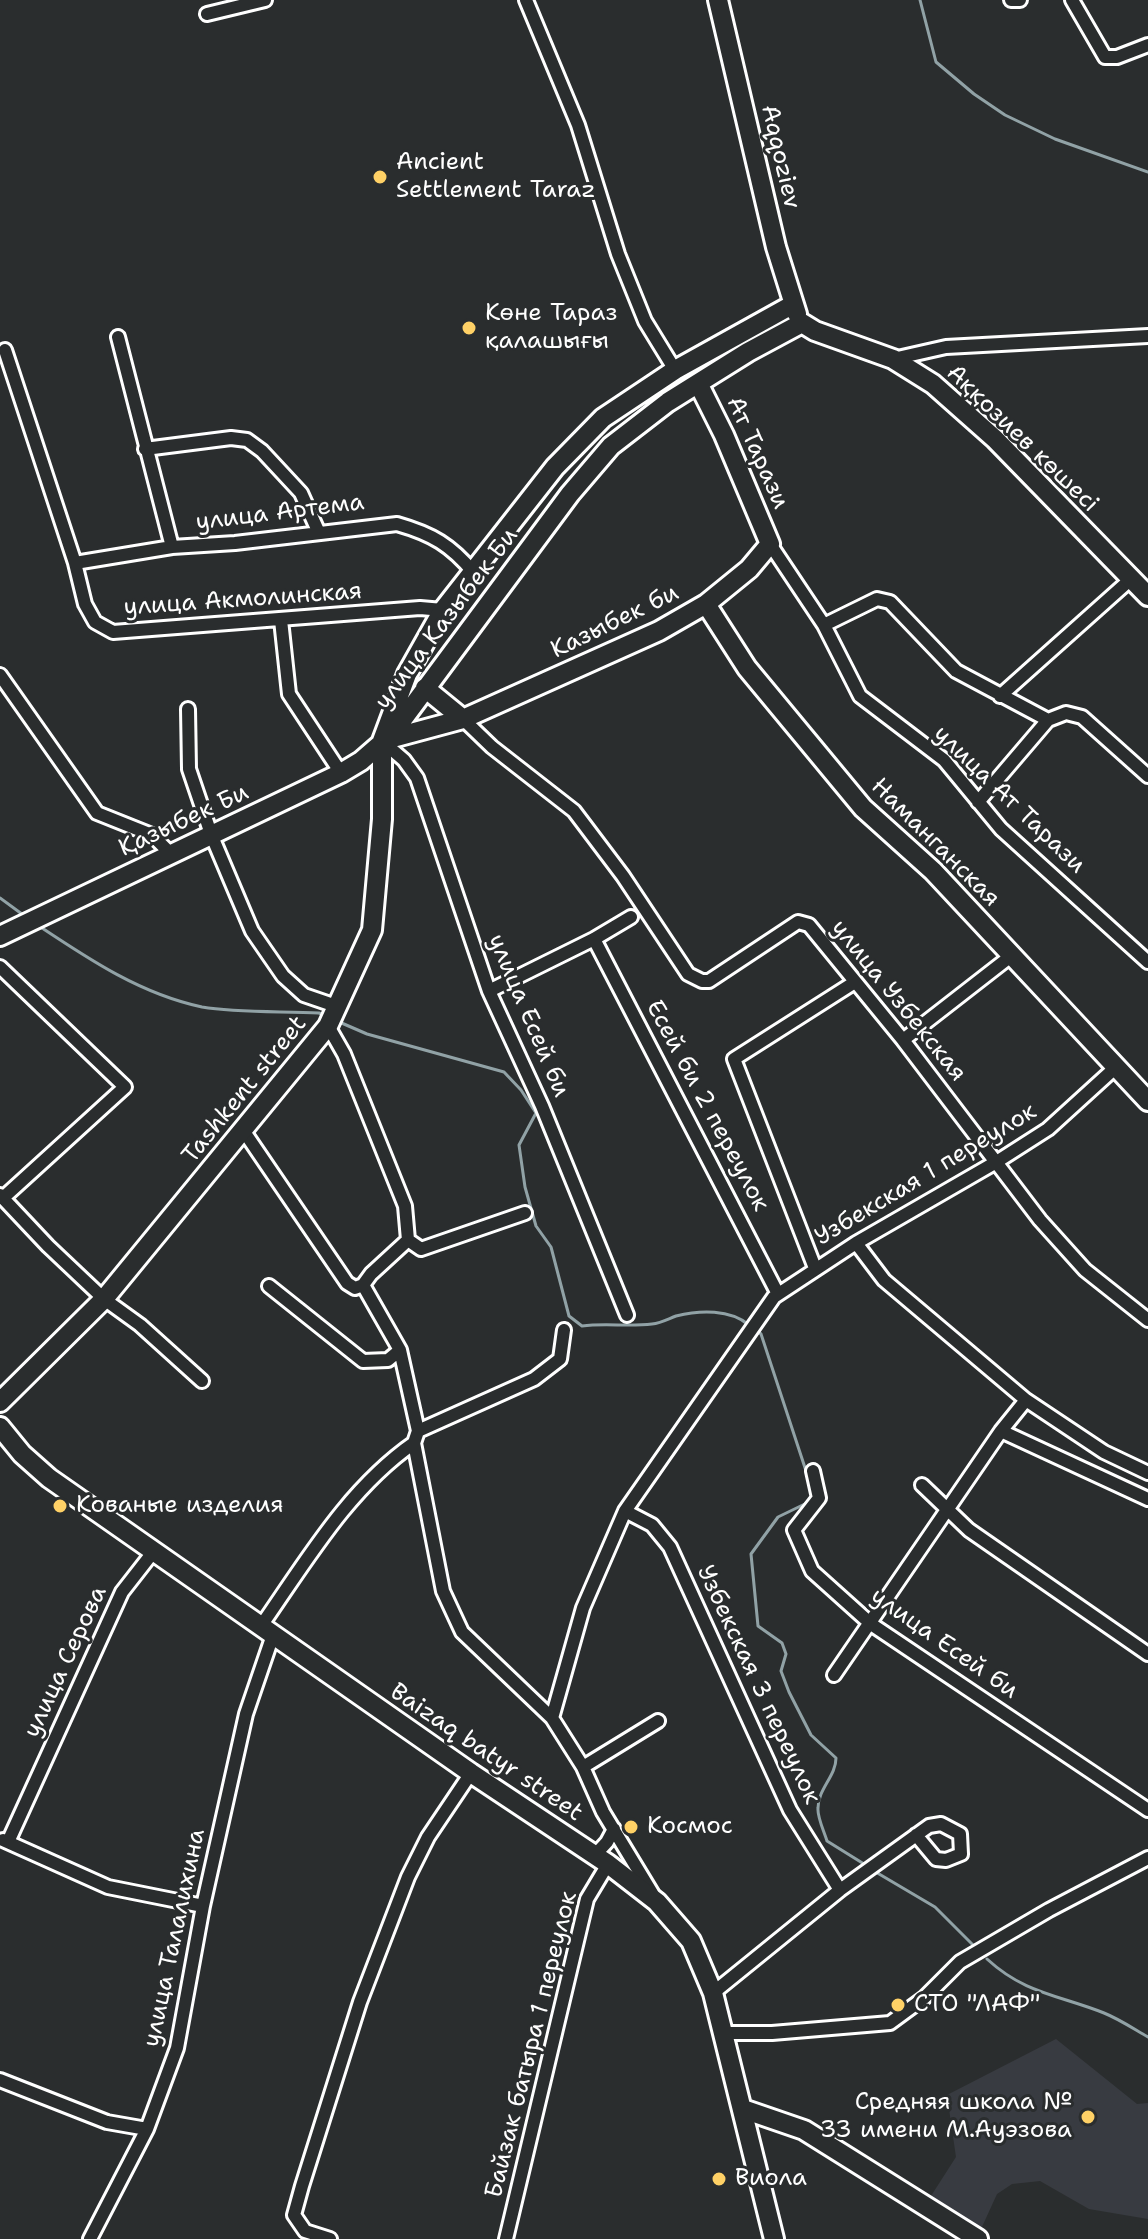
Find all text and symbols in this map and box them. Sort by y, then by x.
street label: Aqqoziev [754,102,806,212]
place label: Ancient Settlement Taraz [396,149,595,205]
marker: Ancient Settlement Taraz [371,168,389,186]
place label: Көне Тараз қалашығы [485,300,617,356]
marker: Көне Тараз қалашығы [460,319,478,337]
street label: Аққозиев көшесі [940,359,1104,519]
street label: Ат Тарази [719,392,795,514]
street label: улица Артема [194,488,366,538]
street label: улица Казыбек Би [369,522,525,716]
street label: улица Акмолинская [123,577,363,623]
street label: Казыбек би [546,579,684,665]
street label: улица Ат Тарази [927,720,1091,880]
street label: Наманганская [865,773,1005,913]
street label: Қазыбек Би [114,778,254,864]
street label: улица Узбекская [824,914,972,1088]
street label: улица Есей би [481,930,575,1102]
street label: Есей би 2 переулок [639,996,775,1216]
street label: Tashkent street [177,1010,313,1170]
street label: Узбекская 1 переулок [810,1097,1042,1253]
place label: Кованые изделия [76,1492,284,1520]
marker: Кованые изделия [51,1497,69,1515]
street label: Узбекская 3 переулок [690,1561,826,1809]
street label: улица Серова [18,1582,114,1742]
street label: улица Есей би [864,1582,1024,1706]
street label: Baizaq batyr street [384,1678,588,1828]
place label: Космос [647,1813,733,1841]
marker: Космос [622,1818,640,1836]
street label: улица Талалихина [138,1826,212,2050]
street label: Байзак батыра 1 переулок [480,1889,584,2201]
place label: СТО "ЛАФ" [914,1991,1040,2019]
marker: СТО "ЛАФ" [889,1996,907,2014]
place label: Средняя школа № 33 имени М.Ауэзова [820,2089,1072,2145]
marker: Средняя школа № 33 имени М.Ауэзова [1079,2108,1097,2126]
place label: Виола [735,2165,807,2193]
marker: Виола [710,2170,728,2188]

